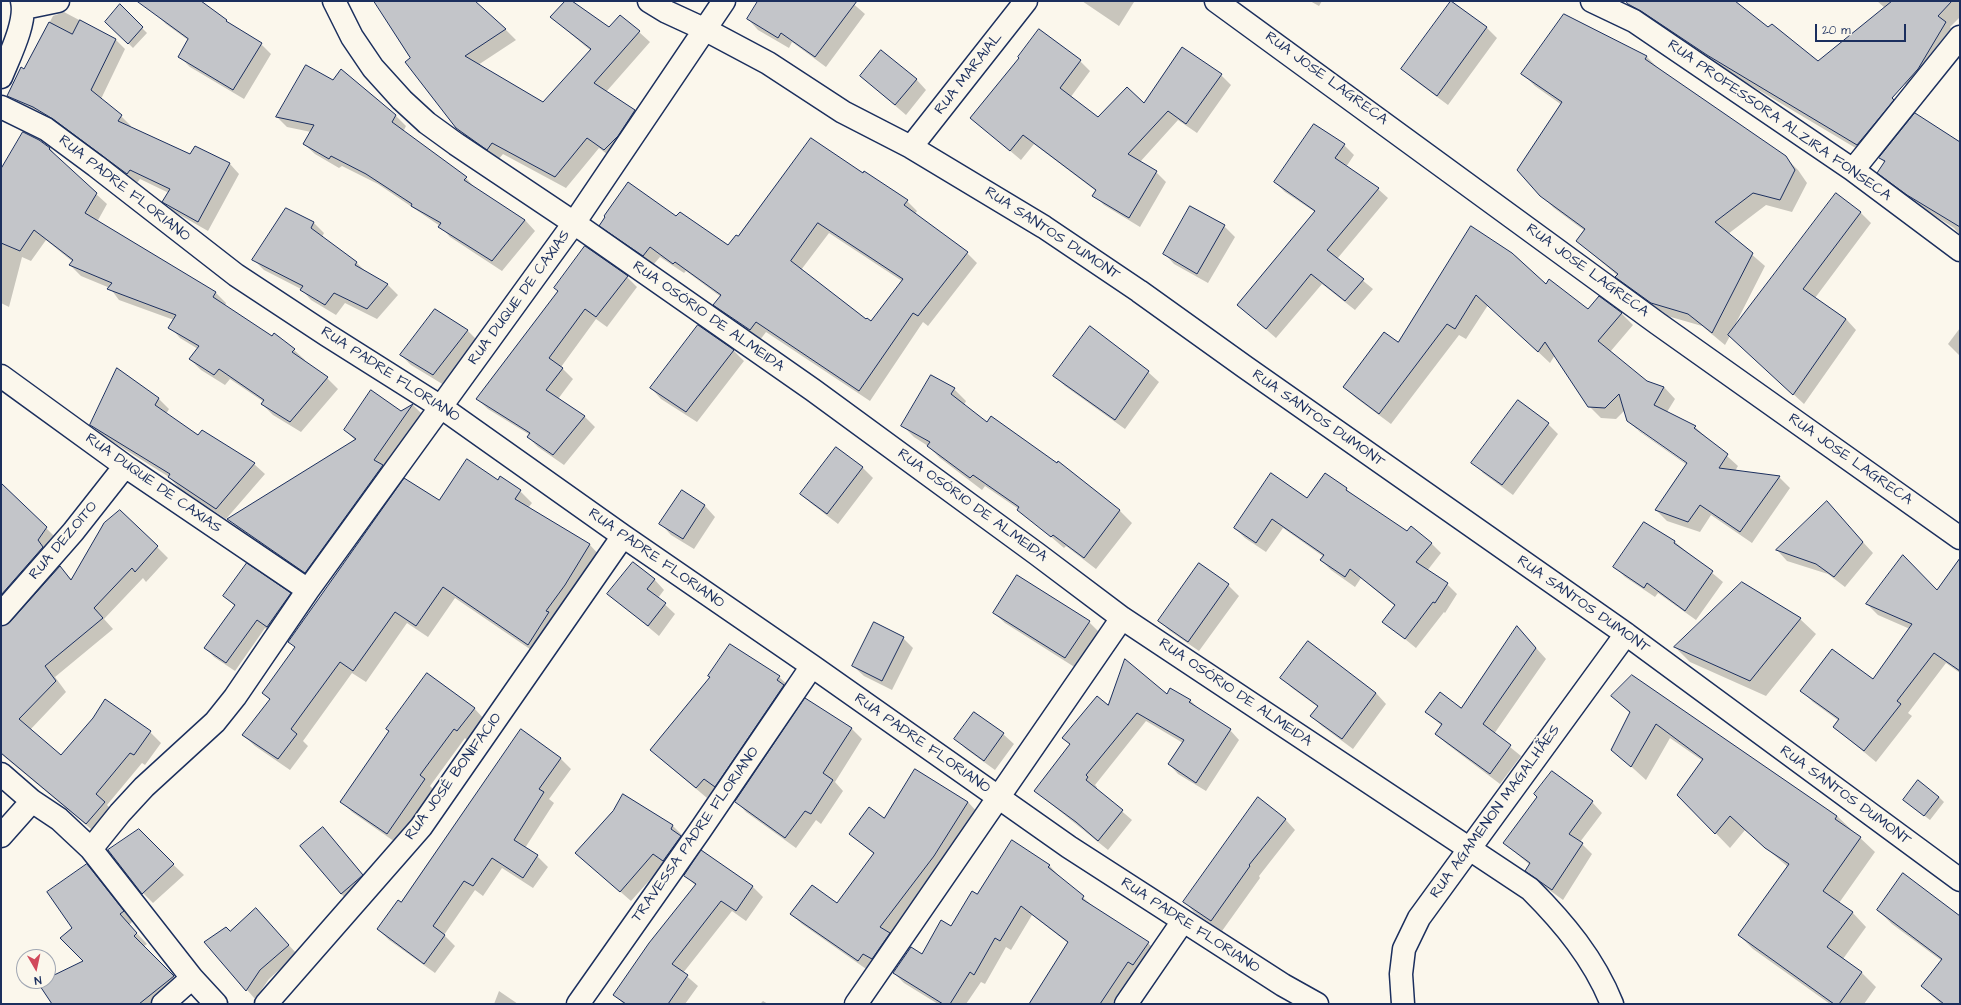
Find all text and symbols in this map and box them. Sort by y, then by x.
scale bar [1817,16,1908,42]
text: 20 m [1822,22,1851,39]
street label: RUA JOSE LAGRECA [1261,28,1391,130]
street label: RUA MARAIAL [931,29,1007,119]
street label: RUA PROFESSORA ALZIRA FONSECA [1664,37,1894,205]
street label: RUA PADRE FLORIANO [55,132,193,246]
street label: RUA SANTOS DUMONT [981,183,1123,285]
street label: RUA JOSE LAGRECA [1522,220,1652,322]
street label: RUA DUQUE DE CAXIAS [465,227,575,369]
street label: RUA OSÓRIO DE ALMEIDA [629,258,787,376]
street label: RUA PADRE FLORIANO [317,323,463,427]
street label: RUA SANTOS DUMONT [1248,366,1388,472]
street label: RUA JOSE LAGRECA [1784,410,1916,510]
street label: RUA DUQUE DE CAXIAS [81,430,225,538]
street label: RUA OSÓRIO DE ALMEIDA [894,446,1050,566]
street label: RUA DEZOITO [26,498,102,584]
street label: RUA PADRE FLORIANO [584,505,728,613]
street label: RUA SANTOS DUMONT [1513,552,1653,658]
street label: RUA OSÓRIO DE ALMEIDA [1155,635,1315,751]
street label: RUA PADRE FLORIANO [850,690,994,798]
street label: RUA JOSÉ BONIFACIO [402,710,506,844]
street label: RUA AGAMENON MAGALHÃES [1427,722,1565,902]
street label: RUA SANTOS DUMONT [1776,742,1914,850]
street label: TRAVESSA PADRE FLORIANO [628,744,764,926]
street label: RUA PADRE FLORIANO [1117,874,1263,978]
north arrow [16,949,56,989]
text: N [33,972,42,988]

